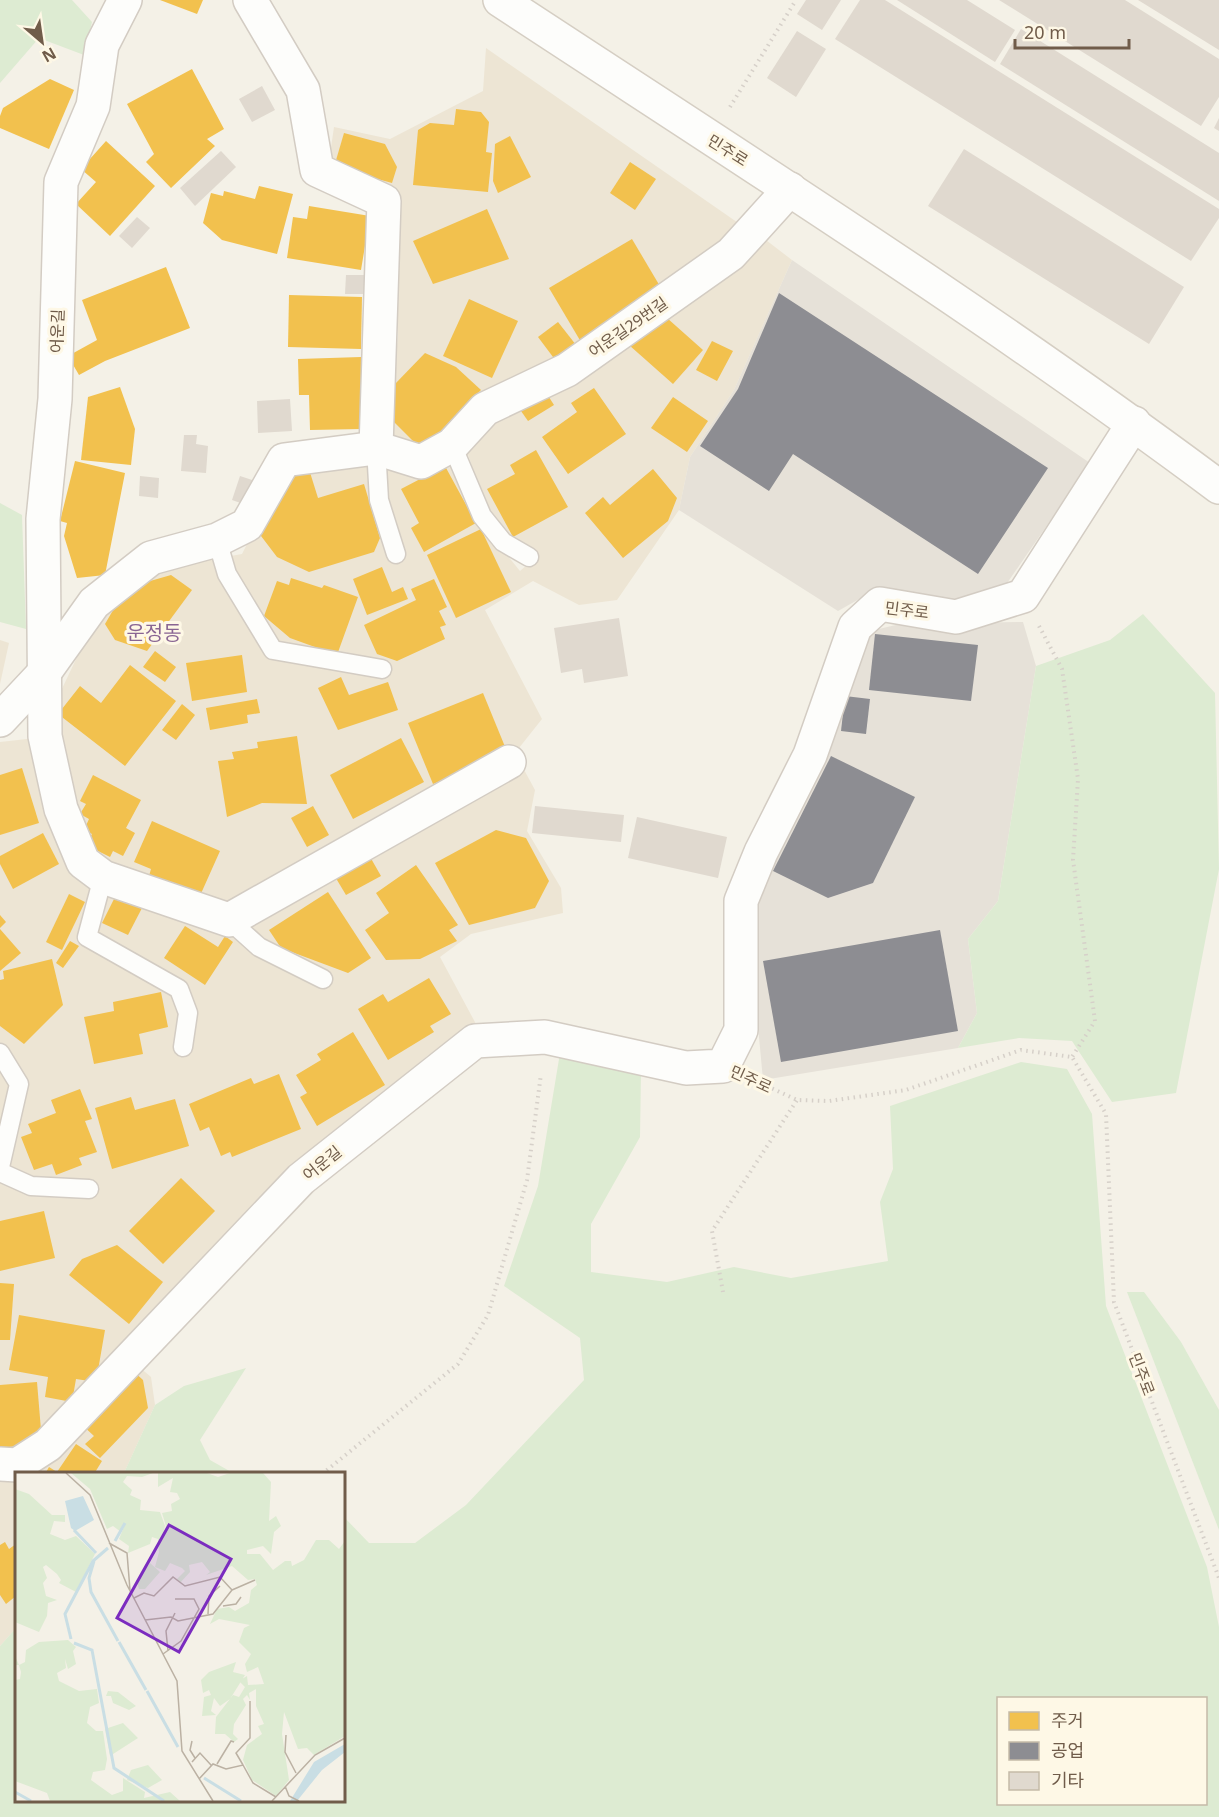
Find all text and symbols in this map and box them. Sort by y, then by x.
north arrow [12,12,72,72]
scale bar [1015,12,1129,50]
text: 20 m [1024,20,1066,44]
text: N [38,42,60,68]
street label: 민주로 [703,129,753,171]
street label: 어운길29번길 [584,292,672,362]
street label: 어운길 [45,309,69,353]
street label: 민주로 [884,596,931,624]
district label: 운정동 [126,619,182,646]
street label: 민주로 [726,1060,776,1098]
street label: 어운길 [298,1141,346,1185]
street label: 민주로 [1124,1349,1160,1399]
inset map [15,1472,345,1802]
legend [997,1697,1207,1805]
text: 주거 [1051,1708,1084,1732]
text: 공업 [1051,1738,1084,1762]
text: 기타 [1051,1768,1085,1792]

